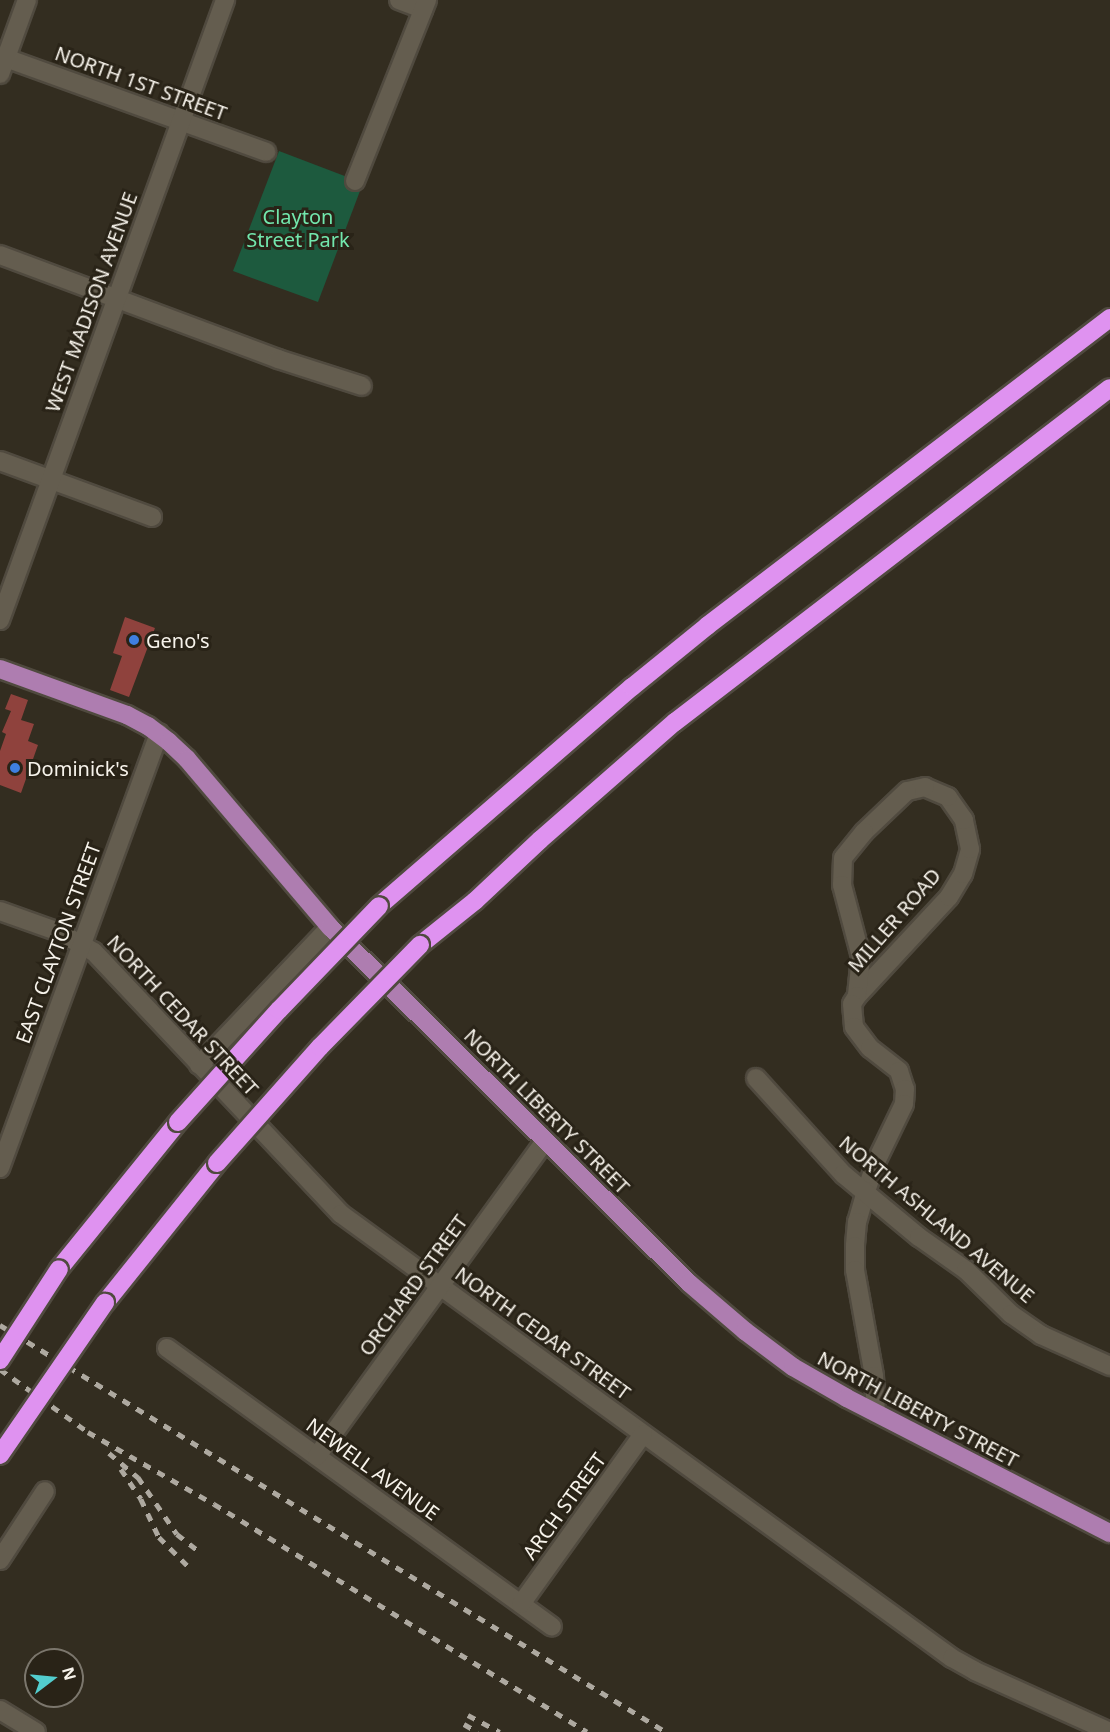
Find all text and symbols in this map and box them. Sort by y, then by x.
street label: NORTH 1ST STREET [52,41,230,125]
street label: WEST MADISON AVENUE [40,189,142,415]
park label: Clayton Street Park [246,204,350,251]
place label: Geno's [146,628,210,652]
marker: Geno's [127,633,141,647]
place label: Dominick's [27,756,129,780]
marker: Dominick's [8,761,22,775]
street label: EAST CLAYTON STREET [10,839,106,1047]
street label: MILLER ROAD [842,863,946,977]
street label: NORTH CEDAR STREET [102,930,264,1100]
street label: NORTH LIBERTY STREET [459,1023,635,1199]
street label: NORTH ASHLAND AVENUE [835,1130,1039,1308]
street label: ORCHARD STREET [354,1210,472,1360]
street label: NORTH CEDAR STREET [451,1261,635,1405]
street label: NORTH LIBERTY STREET [814,1346,1022,1472]
street label: NEWELL AVENUE [302,1413,444,1525]
street label: ARCH STREET [517,1448,611,1564]
north arrow [24,1648,84,1708]
text: N [57,1664,82,1683]

